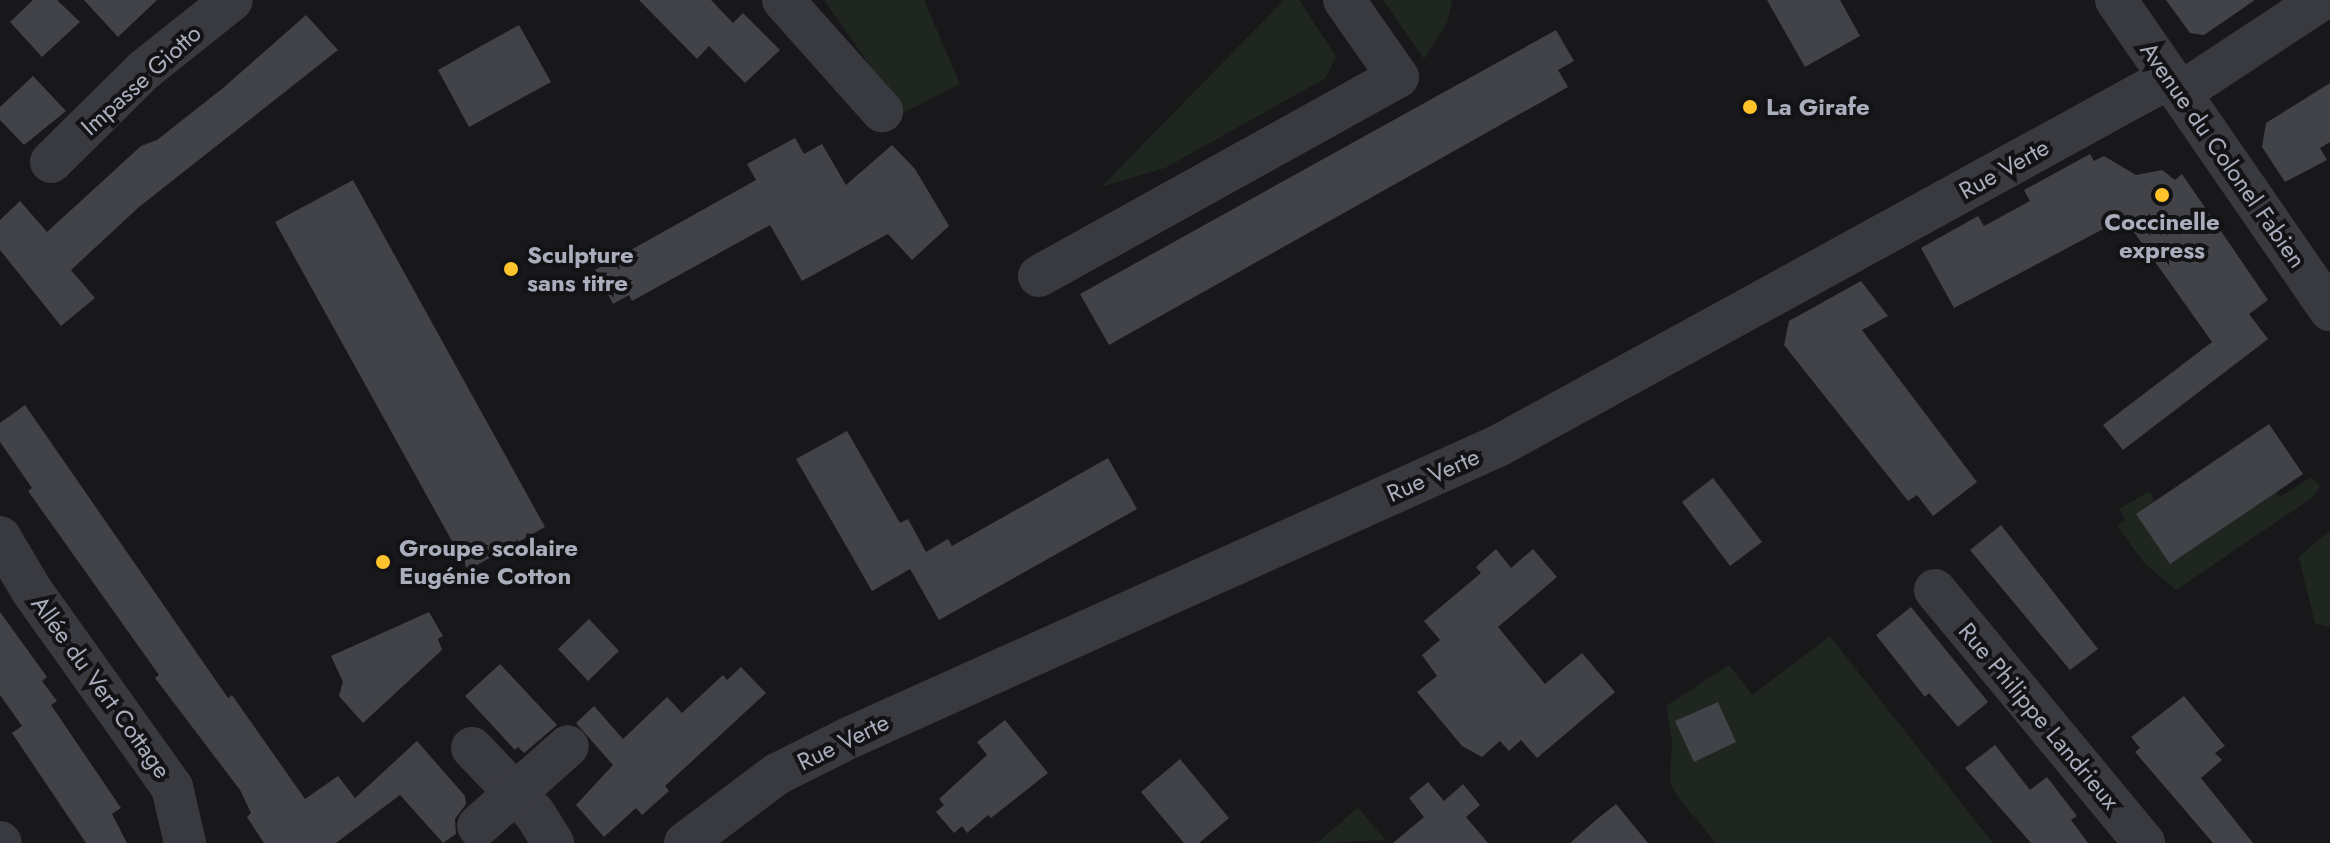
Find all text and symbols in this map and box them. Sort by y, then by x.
street label: Impasse Giotto [75,19,207,141]
street label: Avenue du Colonel Fabien [2134,37,2312,273]
place label: La Girafe [1766,93,1870,121]
marker: La Girafe [1741,98,1759,116]
street label: Rue Verte [1954,133,2054,205]
marker: Coccinelle express [2153,186,2171,204]
place label: Coccinelle express [2104,208,2220,264]
place label: Sculpture sans titre [527,241,634,297]
marker: Sculpture sans titre [502,260,520,278]
street label: Rue Verte [1382,442,1484,508]
place label: Groupe scolaire Eugénie Cotton [399,534,578,590]
marker: Groupe scolaire Eugénie Cotton [374,553,392,571]
street label: Allée du Vert Cottage [25,590,177,784]
street label: Rue Philippe Landrieux [1953,617,2125,815]
street label: Rue Verte [793,708,893,776]

